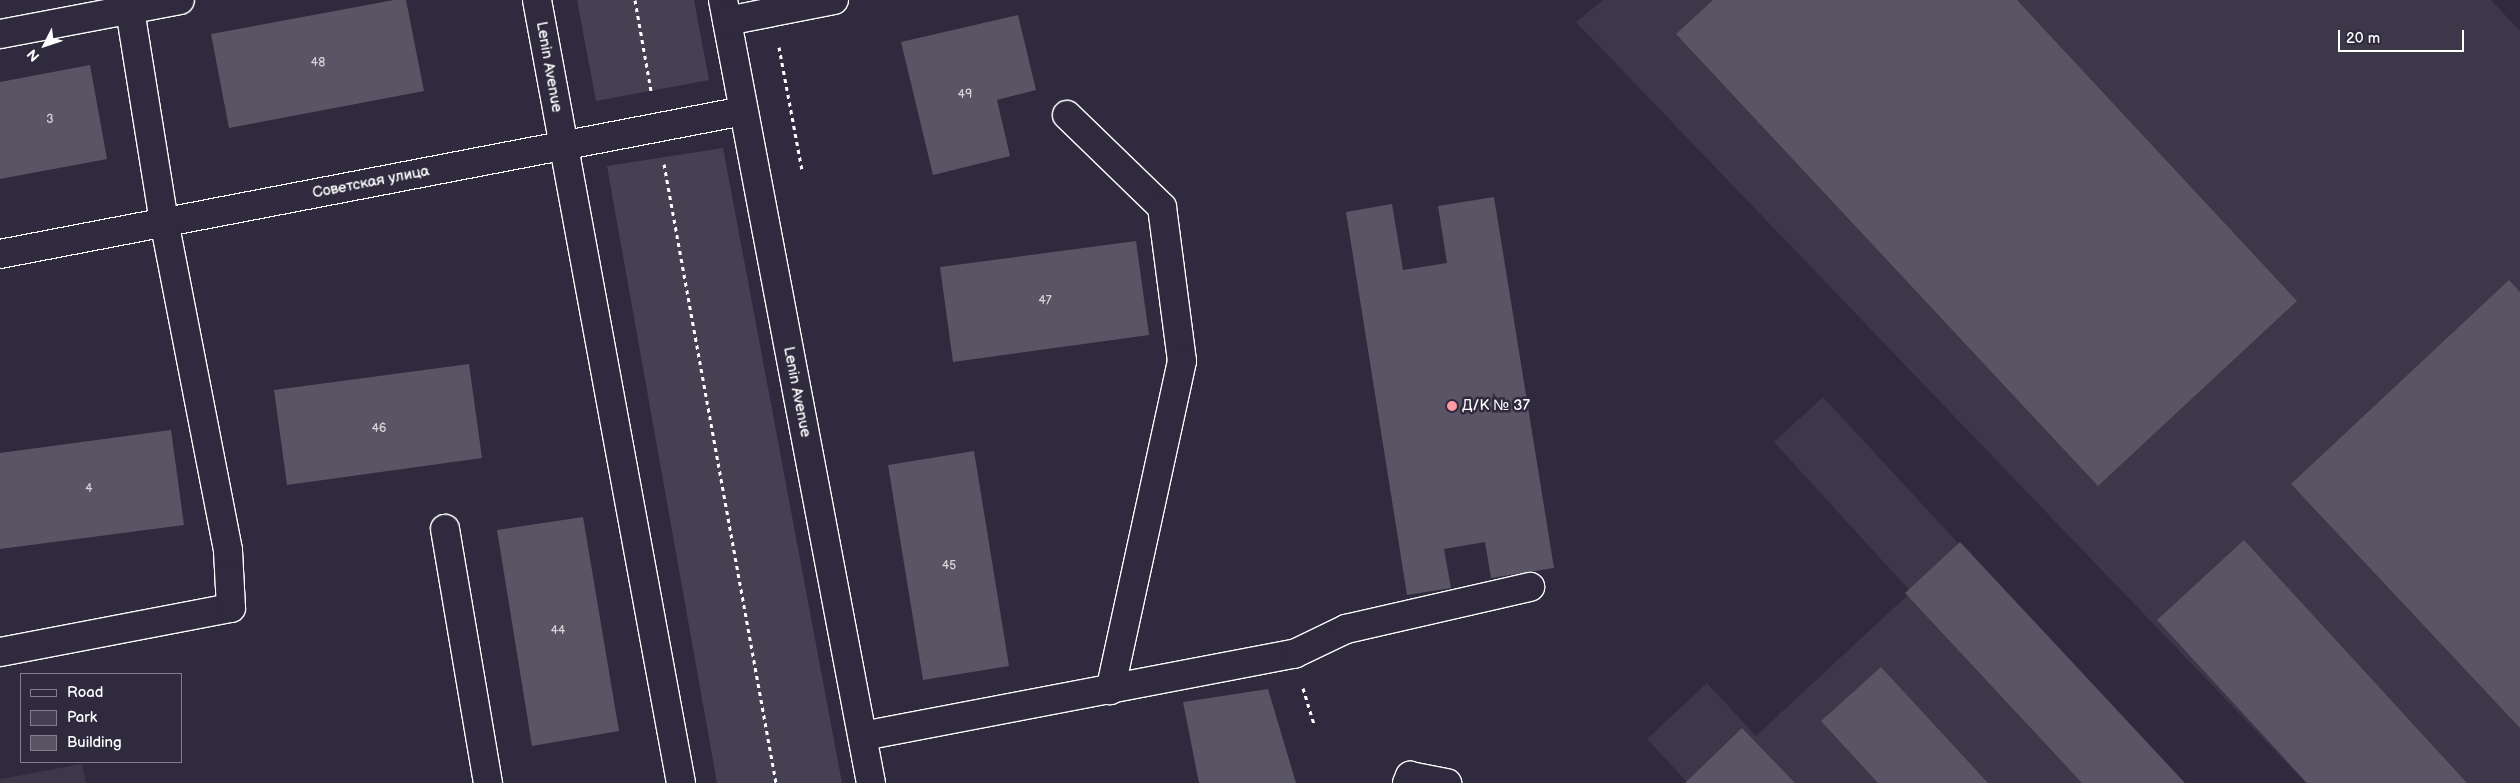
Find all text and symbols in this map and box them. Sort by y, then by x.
north arrow [20,20,70,70]
street label: Lenin Avenue [532,20,566,114]
scale bar [2340,20,2466,52]
text: 20 m [2346,29,2380,48]
text: N [23,46,43,65]
house number: 48 [311,56,325,70]
house number: 49 [958,88,972,102]
house number: 3 [46,113,54,127]
street label: Советская улица [311,162,431,202]
house number: 47 [1038,294,1052,308]
street label: Lenin Avenue [779,345,815,439]
place label: Д/К № 37 [1462,397,1530,415]
marker: Д/К № 37 [1446,400,1458,412]
house number: 46 [372,422,386,436]
house number: 4 [85,482,93,496]
house number: 45 [942,559,956,573]
house number: 44 [551,624,565,638]
legend [20,673,182,763]
text: Road [67,683,103,702]
text: Park [67,708,97,727]
text: Building [67,733,122,752]

